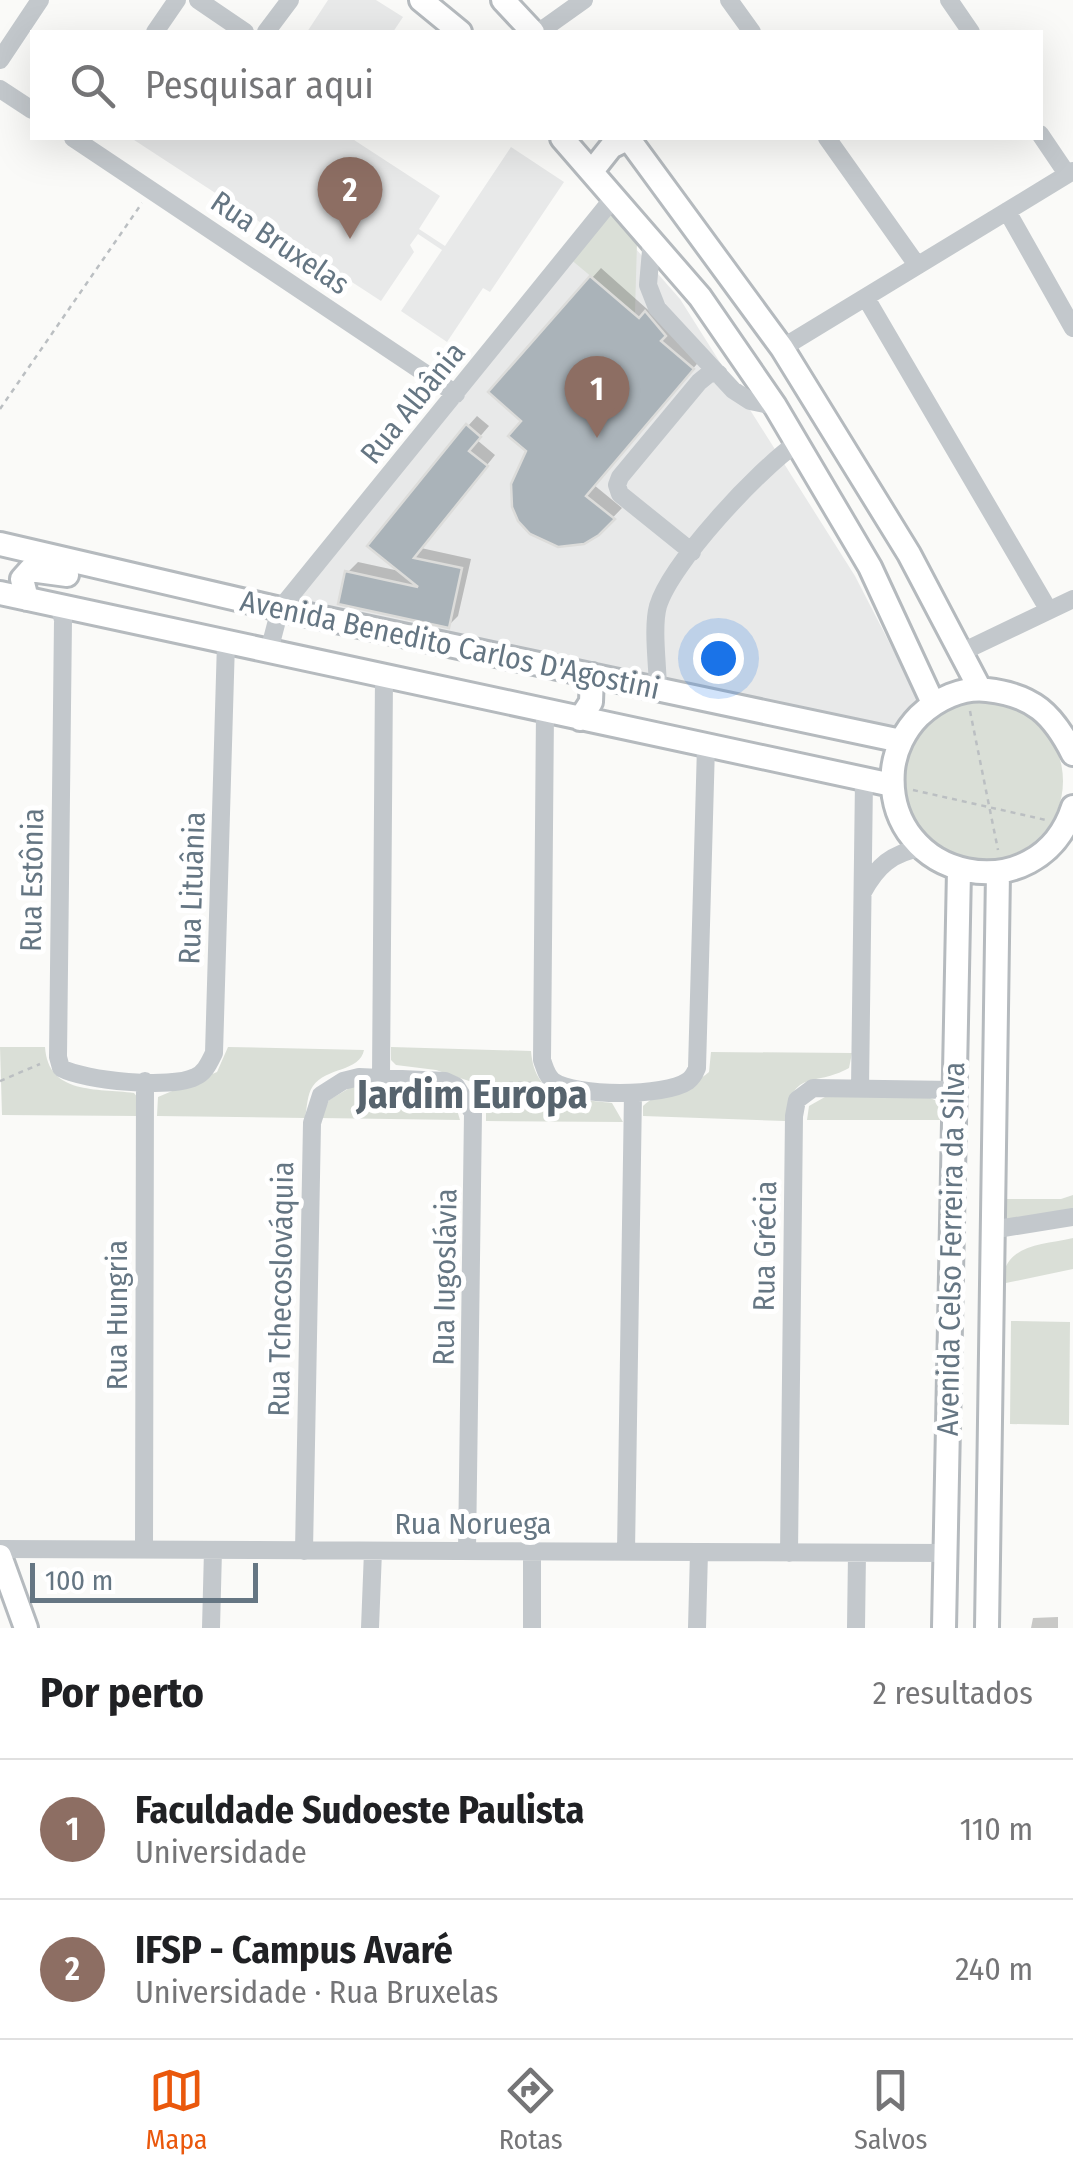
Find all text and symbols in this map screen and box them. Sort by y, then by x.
search box [30,30,1043,140]
icon: search [65,58,120,113]
text: Pesquisar aqui [145,62,374,108]
pin: 2 [318,156,382,239]
street label: Rua Bruxelas [204,184,356,302]
street label: Rua Albânia [353,335,473,471]
pin: 1 [564,356,630,438]
street label: Avenida Benedito Carlos D'Agostini [237,583,663,707]
your location [693,633,744,684]
street label: Rua Estônia [13,808,51,952]
street label: Rua Lituânia [171,811,213,965]
street label: Avenida Celso Ferreira da Silva [930,1062,972,1436]
district label: Jardim Europa [355,1071,588,1119]
street label: Rua Tchecoslováquia [261,1161,301,1417]
street label: Rua Grécia [746,1180,784,1312]
street label: Rua Iugoslávia [425,1188,465,1366]
street label: Rua Hungria [99,1240,135,1390]
street label: Rua Noruega [395,1506,552,1542]
scale bar [30,1558,258,1602]
text: 100 m [45,1564,113,1597]
text: Por perto [40,1668,204,1718]
text: 2 resultados [873,1674,1033,1712]
text: Faculdade Sudoeste Paulista [135,1787,584,1833]
text: 1 [66,1810,79,1848]
text: 110 m [960,1810,1033,1848]
text: Universidade [135,1833,307,1871]
text: IFSP - Campus Avaré [135,1927,453,1973]
text: 2 [65,1950,80,1988]
text: 240 m [955,1950,1033,1988]
text: Universidade · Rua Bruxelas [135,1973,498,2011]
tab: Mapa [146,2063,208,2156]
tab: Rotas [499,2063,563,2156]
tab: Salvos [854,2063,927,2156]

